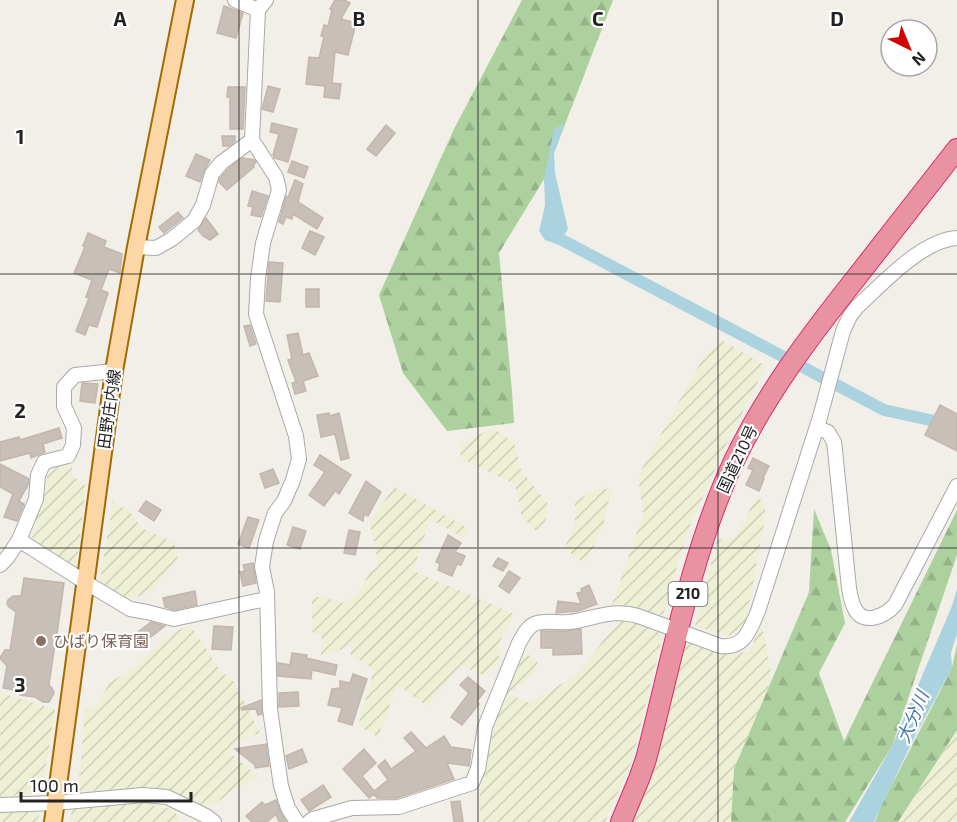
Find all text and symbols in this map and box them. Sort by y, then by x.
text: A [113,6,127,30]
text: B [353,6,365,30]
text: C [592,6,604,30]
text: D [830,6,844,30]
north arrow [879,18,939,78]
text: N [909,48,930,70]
text: 1 [16,124,24,148]
street label: 田野庄内線 [94,368,123,450]
text: 2 [14,398,26,422]
street label: 国道210号 [713,422,761,496]
road number: 210 [668,582,708,606]
place label: ひばり保育園 [53,631,149,650]
marker: ひばり保育園 [34,634,48,648]
text: 3 [14,672,26,696]
water label: 大分川 [891,686,934,746]
scale bar [21,765,190,803]
text: 100 m [30,774,79,796]

